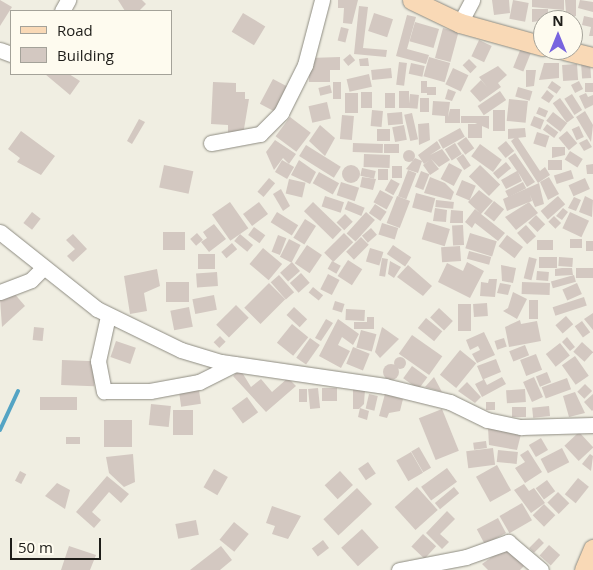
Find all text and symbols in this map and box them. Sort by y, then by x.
legend [10,10,172,75]
north arrow [533,10,583,60]
text: N [552,11,564,30]
text: Road [57,20,93,40]
text: Building [57,45,114,65]
scale bar [12,528,104,560]
text: 50 m [18,537,53,557]

